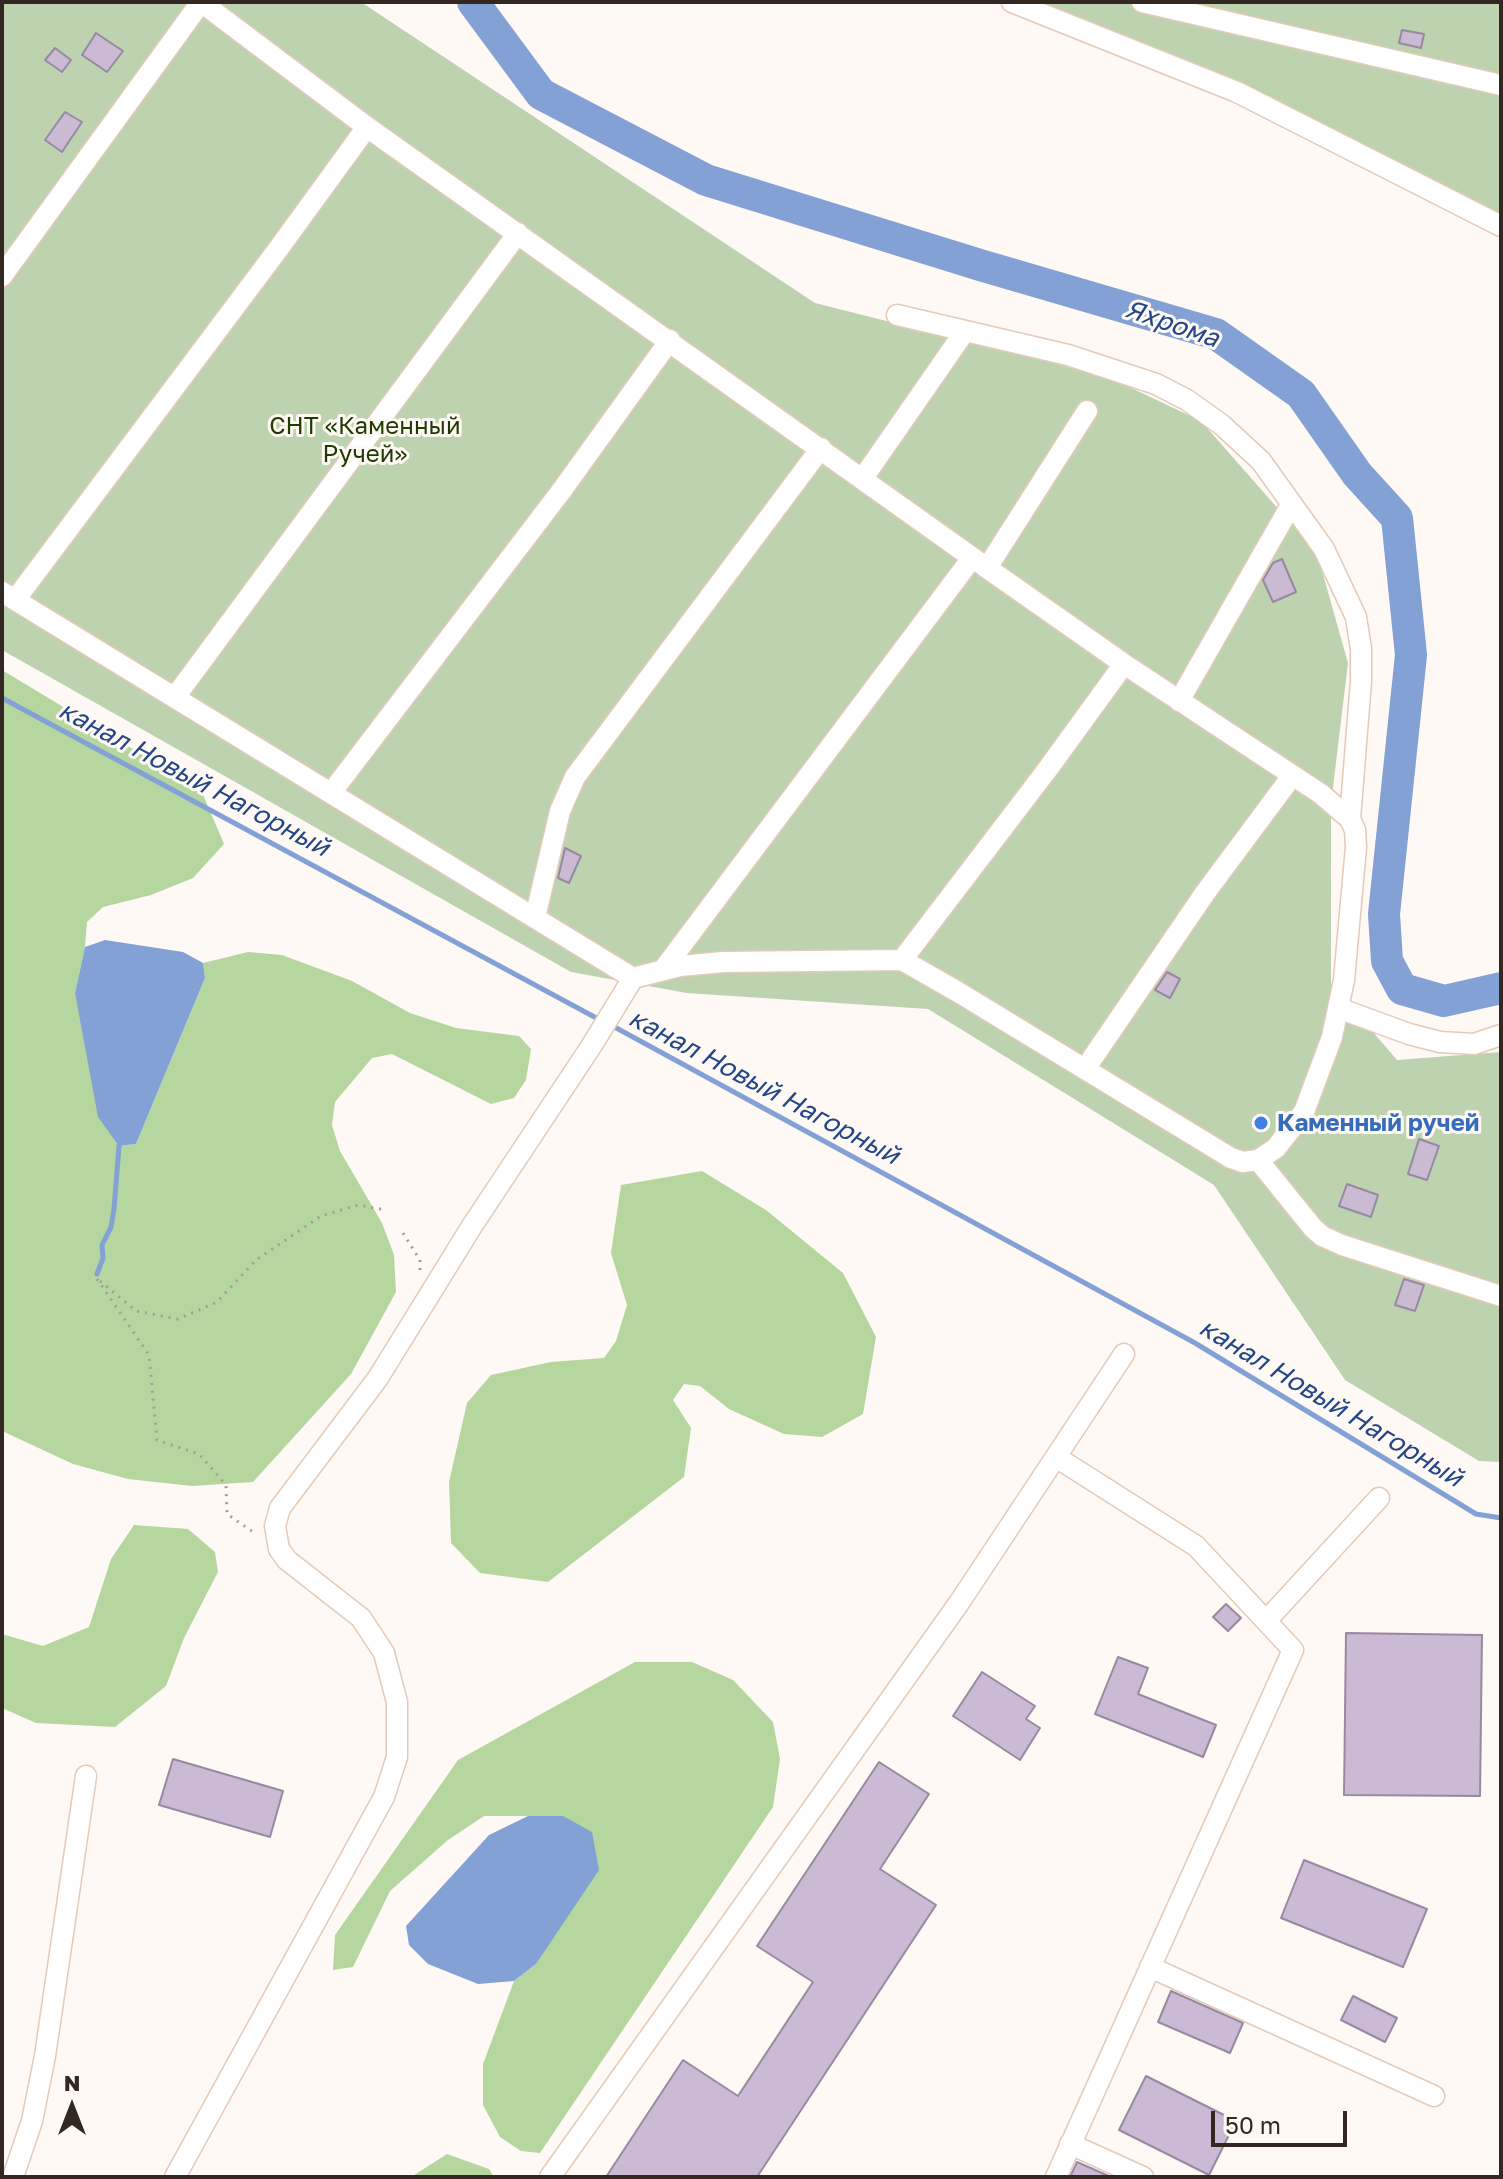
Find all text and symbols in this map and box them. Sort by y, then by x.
water label: Яхрома [1121,293,1223,355]
park label: СНТ «Каменный Ручей» [269,412,461,468]
water label: канал Новый Нагорный [54,694,334,864]
water label: канал Новый Нагорный [624,1002,904,1172]
place label: Каменный ручей [1277,1109,1479,1137]
marker: Каменный ручей [1252,1114,1270,1132]
water label: канал Новый Нагорный [1194,1312,1468,1494]
north arrow [32,2067,112,2147]
text: N [64,2069,80,2096]
scale bar [1215,2095,1351,2145]
text: 50 m [1225,2110,1281,2139]

